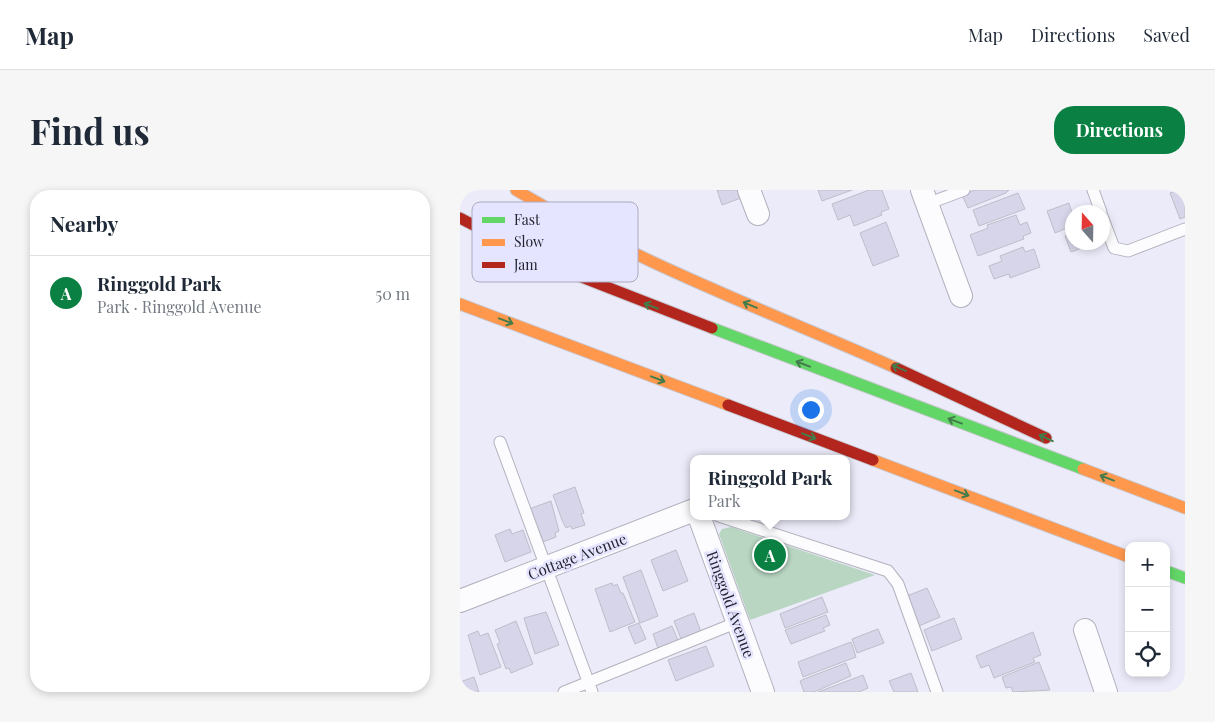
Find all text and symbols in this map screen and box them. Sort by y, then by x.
text: Map [25,19,74,51]
text: Map [968,23,1003,47]
text: Directions [1031,23,1115,47]
text: Saved [1143,23,1190,47]
button: Directions [1054,106,1185,154]
text: Find us [30,107,150,154]
legend [472,202,638,282]
north arrow [1065,205,1110,250]
text: Nearby [50,209,119,237]
text: Fast [514,210,541,229]
text: Slow [514,232,544,251]
text: Jam [513,255,538,274]
text: Ringgold Park [97,270,222,296]
text: A [61,283,71,304]
text: 50 m [376,283,410,304]
text: Park · Ringgold Avenue [97,296,262,317]
one-way arrow [743,300,758,310]
one-way arrow [644,301,659,310]
one-way arrow [497,317,513,326]
one-way arrow [796,359,811,368]
one-way arrow [892,363,907,373]
one-way arrow [650,375,665,384]
your location [798,397,824,423]
one-way arrow [948,416,963,425]
one-way arrow [801,432,817,441]
one-way arrow [1039,433,1054,442]
popup [690,455,850,520]
text: Ringgold Park [708,464,832,490]
one-way arrow [1100,473,1115,482]
one-way arrow [954,489,969,498]
text: Park [708,490,740,511]
street label: Cottage Avenue [525,528,629,584]
pin: A [754,536,786,574]
map controls [1125,542,1170,677]
button: + [1125,542,1170,587]
street label: Ringgold Avenue [702,548,760,660]
button: − [1125,587,1170,632]
button: locate [1125,632,1170,677]

